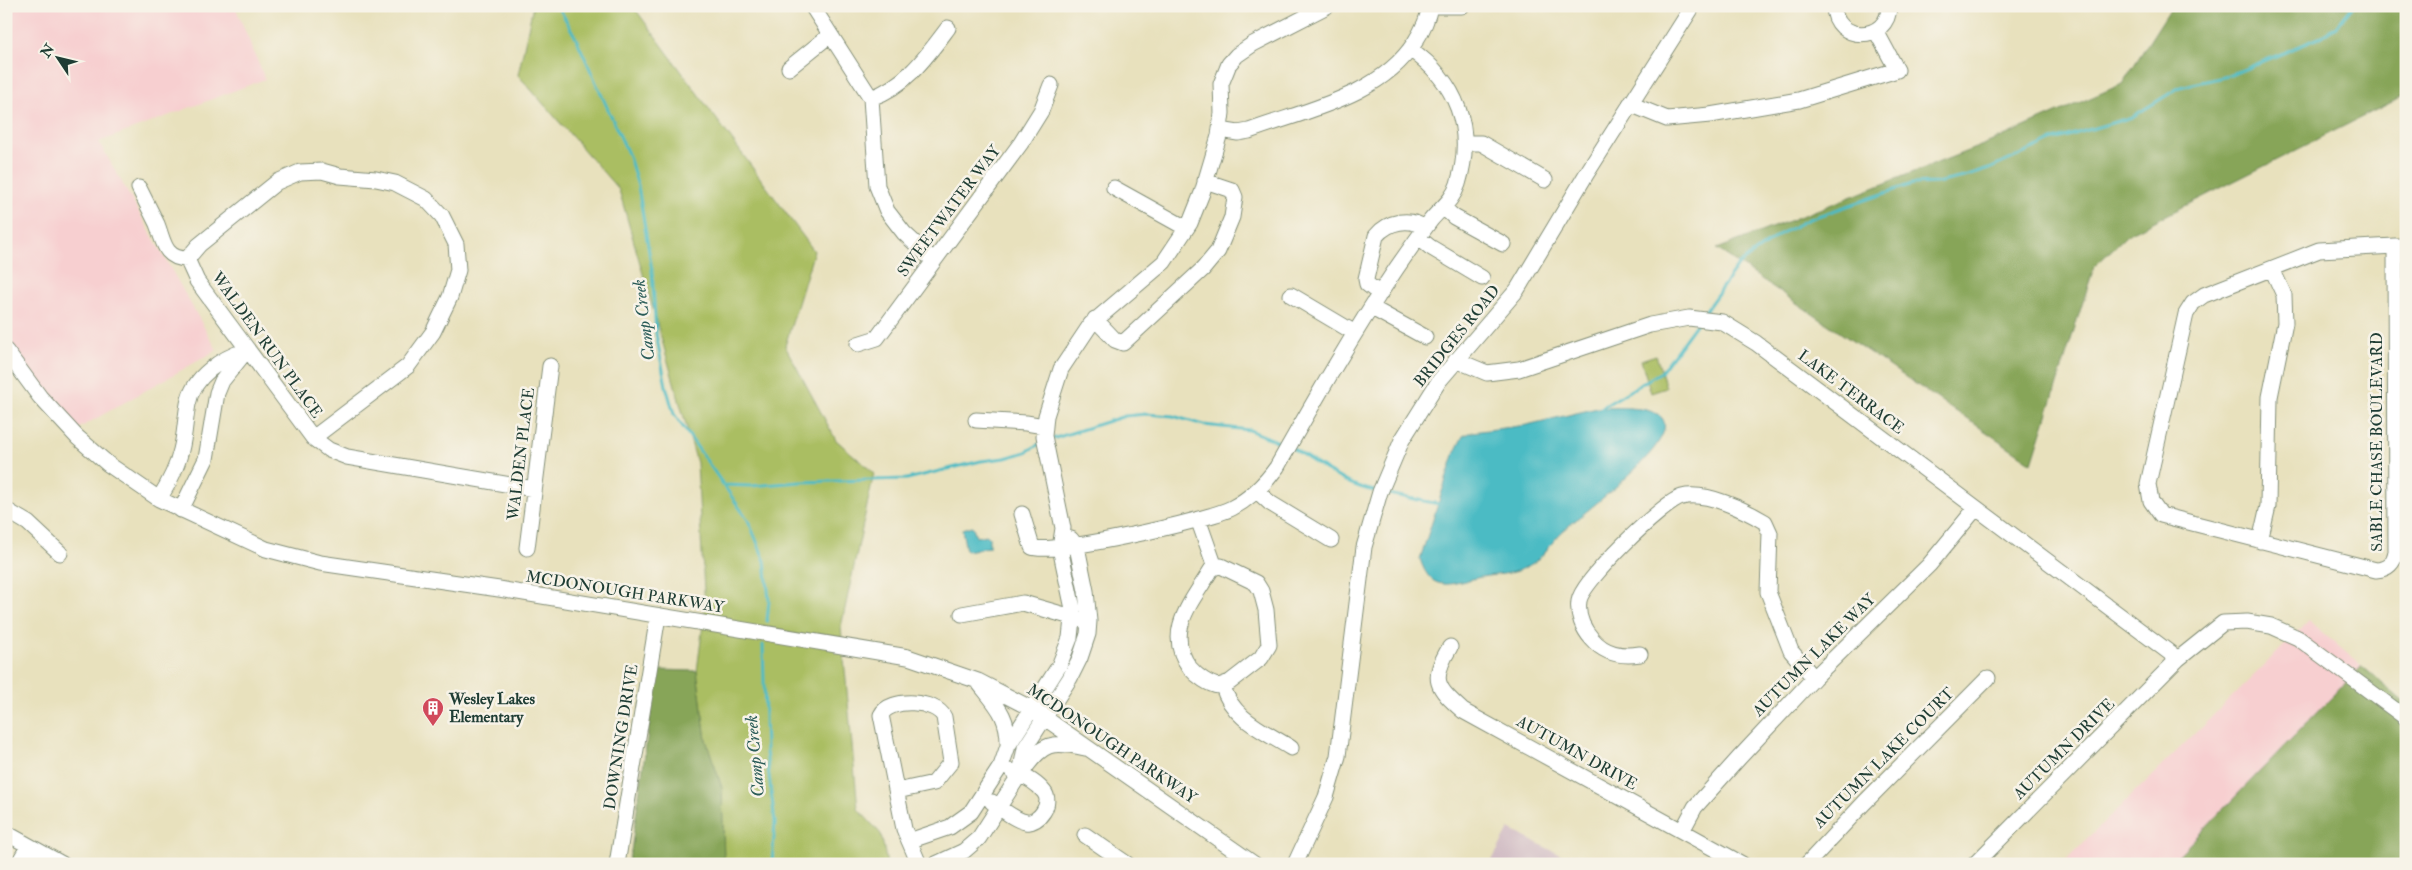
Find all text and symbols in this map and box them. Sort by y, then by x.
north arrow [32,32,82,82]
text: N [37,40,59,62]
street label: SWEETWATER WAY [893,140,1006,281]
street label: WALDEN RUN PLACE [207,267,327,422]
water label: Camp Creek [628,278,660,362]
street label: BRIDGES ROAD [1410,281,1504,391]
street label: SABLE CHASE BOULEVARD [2367,332,2387,552]
street label: LAKE TERRACE [1794,346,1908,438]
street label: WALDEN PLACE [503,386,539,523]
street label: MCDONOUGH PARKWAY [524,566,727,618]
street label: AUTUMN LAKE WAY [1748,589,1880,721]
street label: DOWNING DRIVE [600,663,642,811]
street label: MCDONOUGH PARKWAY [1023,680,1202,809]
street label: AUTUMN LAKE COURT [1809,683,1959,833]
place label: Wesley Lakes Elementary [448,689,535,728]
street label: AUTUMN DRIVE [2008,694,2119,805]
building icon: Wesley Lakes Elementary [421,696,445,727]
street label: AUTUMN DRIVE [1512,711,1641,795]
water label: Camp Creek [740,714,770,798]

